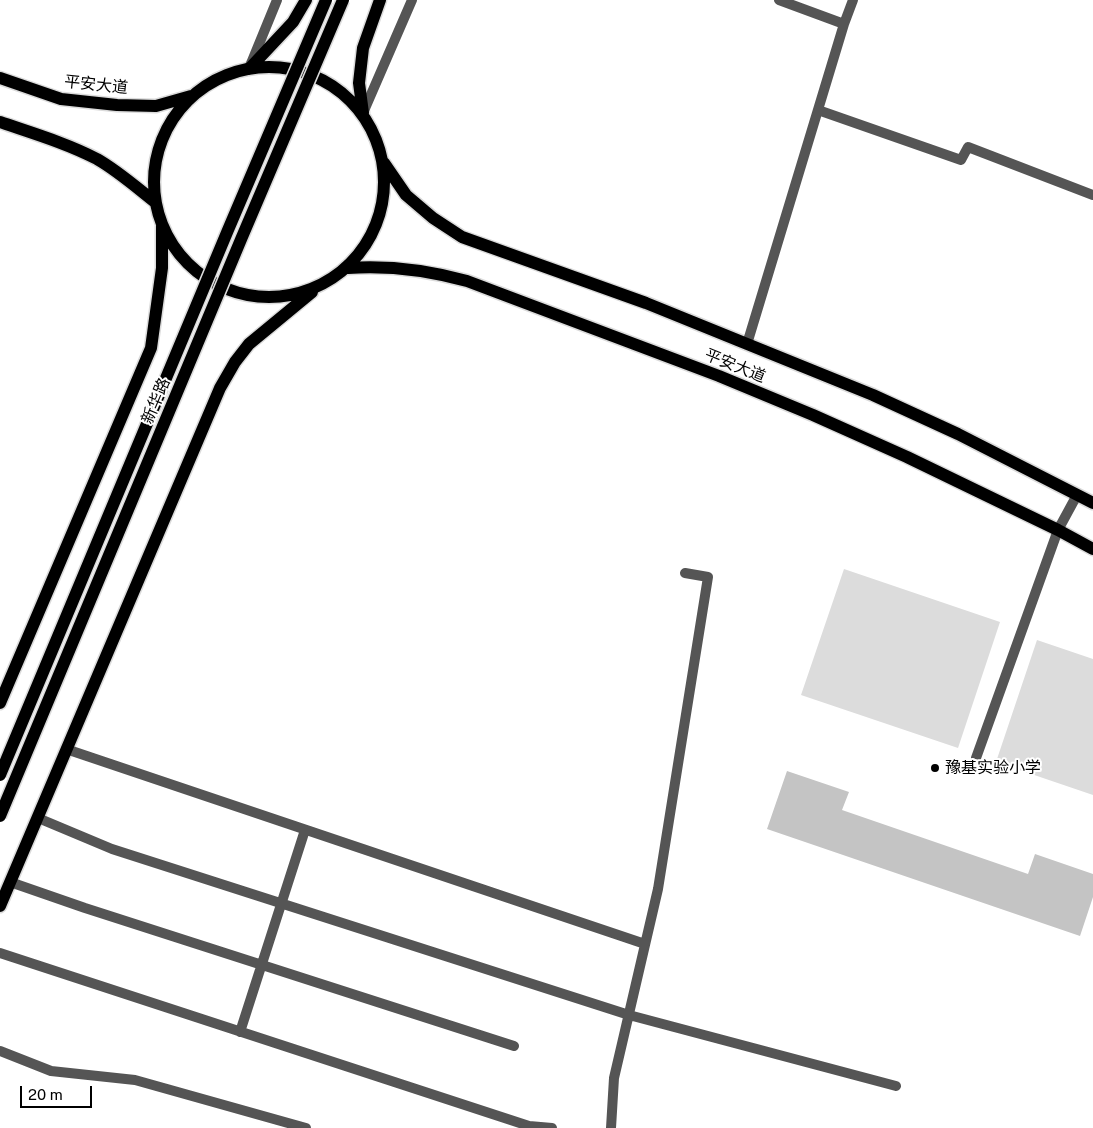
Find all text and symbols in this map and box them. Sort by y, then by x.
street label: 平安大道 [63,72,129,98]
street label: 平安大道 [702,345,768,387]
street label: 新华路 [138,375,174,427]
place label: 豫基实验小学 [945,758,1041,778]
marker: 豫基实验小学 [929,762,941,774]
scale bar [22,1076,95,1108]
text: 20 m [28,1086,63,1103]

